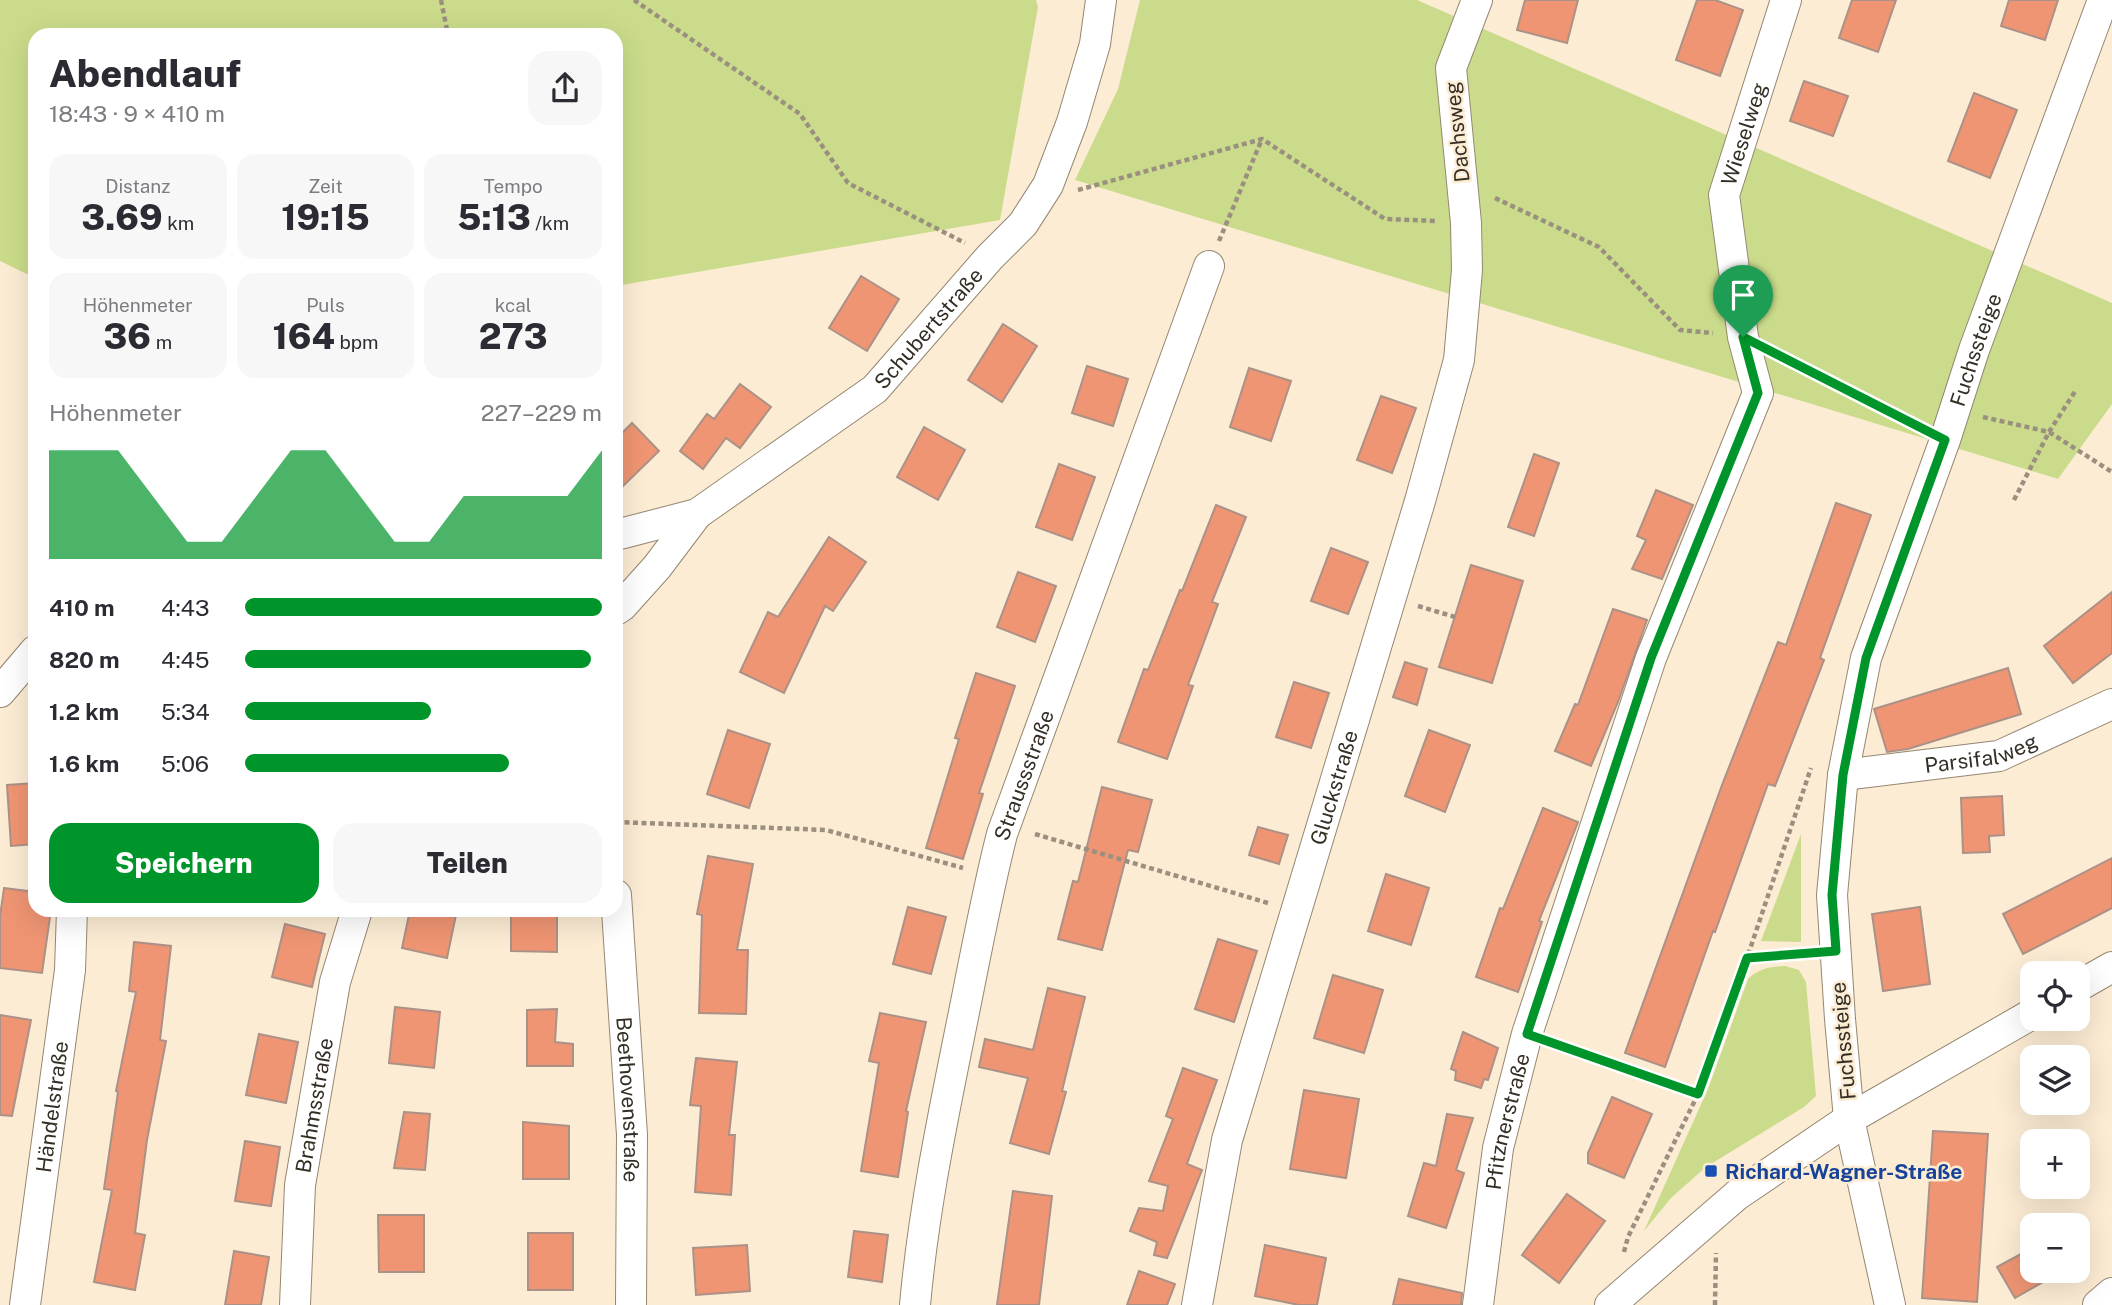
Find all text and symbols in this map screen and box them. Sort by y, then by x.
text: Abendlauf [49,51,241,96]
button: share [528,51,602,125]
street label: Wieselweg [1715,79,1772,188]
street label: Dachsweg [1439,80,1475,184]
text: 18:43 · 9 × 410 m [49,100,225,127]
text: Distanz [105,175,170,197]
text: Zeit [308,175,343,197]
text: Tempo [484,175,543,197]
text: 3.69 [81,197,163,238]
text: 19:15 [281,197,370,238]
text: 5:13 [457,197,531,238]
text: km [163,212,194,234]
text: /km [531,212,569,234]
street label: Schubertstraße [869,262,988,394]
pin [1713,265,1773,337]
icon: arrive [1724,276,1762,314]
street label: Fuchssteige [1944,289,2006,409]
text: Höhenmeter [83,294,193,316]
text: Puls [306,294,345,316]
text: kcal [495,294,532,316]
text: 36 [104,316,151,357]
text: 164 [272,316,335,357]
text: 273 [479,316,548,357]
text: m [151,331,172,353]
text: bpm [335,331,379,353]
text: Höhenmeter [49,399,182,426]
text: 227–229 m [481,399,602,426]
text: 410 m [49,594,115,621]
text: 4:43 [161,594,209,621]
text: 820 m [49,646,120,673]
text: 4:45 [161,646,209,673]
text: 1.2 km [49,698,119,725]
text: 5:34 [161,698,210,725]
street label: Straussstraße [988,706,1059,844]
street label: Gluckstraße [1304,727,1363,848]
street label: Parsifalweg [1923,728,2041,777]
text: 1.6 km [49,750,119,777]
text: 5:06 [161,750,209,777]
button: Speichern [49,823,319,903]
button: Teilen [333,823,602,903]
map controls [2020,961,2090,1283]
button: locate [2020,961,2090,1031]
street label: Fuchssteige [1825,981,1861,1101]
street label: Beethovenstraße [612,1016,645,1183]
street label: Brahmsstraße [290,1036,338,1175]
street label: Händelstraße [30,1039,73,1174]
button: layers [2020,1045,2090,1115]
street label: Pfitznerstraße [1480,1050,1534,1191]
button: + [2020,1129,2090,1199]
place label: Richard-Wagner-Straße [1725,1159,1962,1184]
marker: Richard-Wagner-Straße [1703,1163,1719,1179]
button: − [2020,1213,2090,1283]

